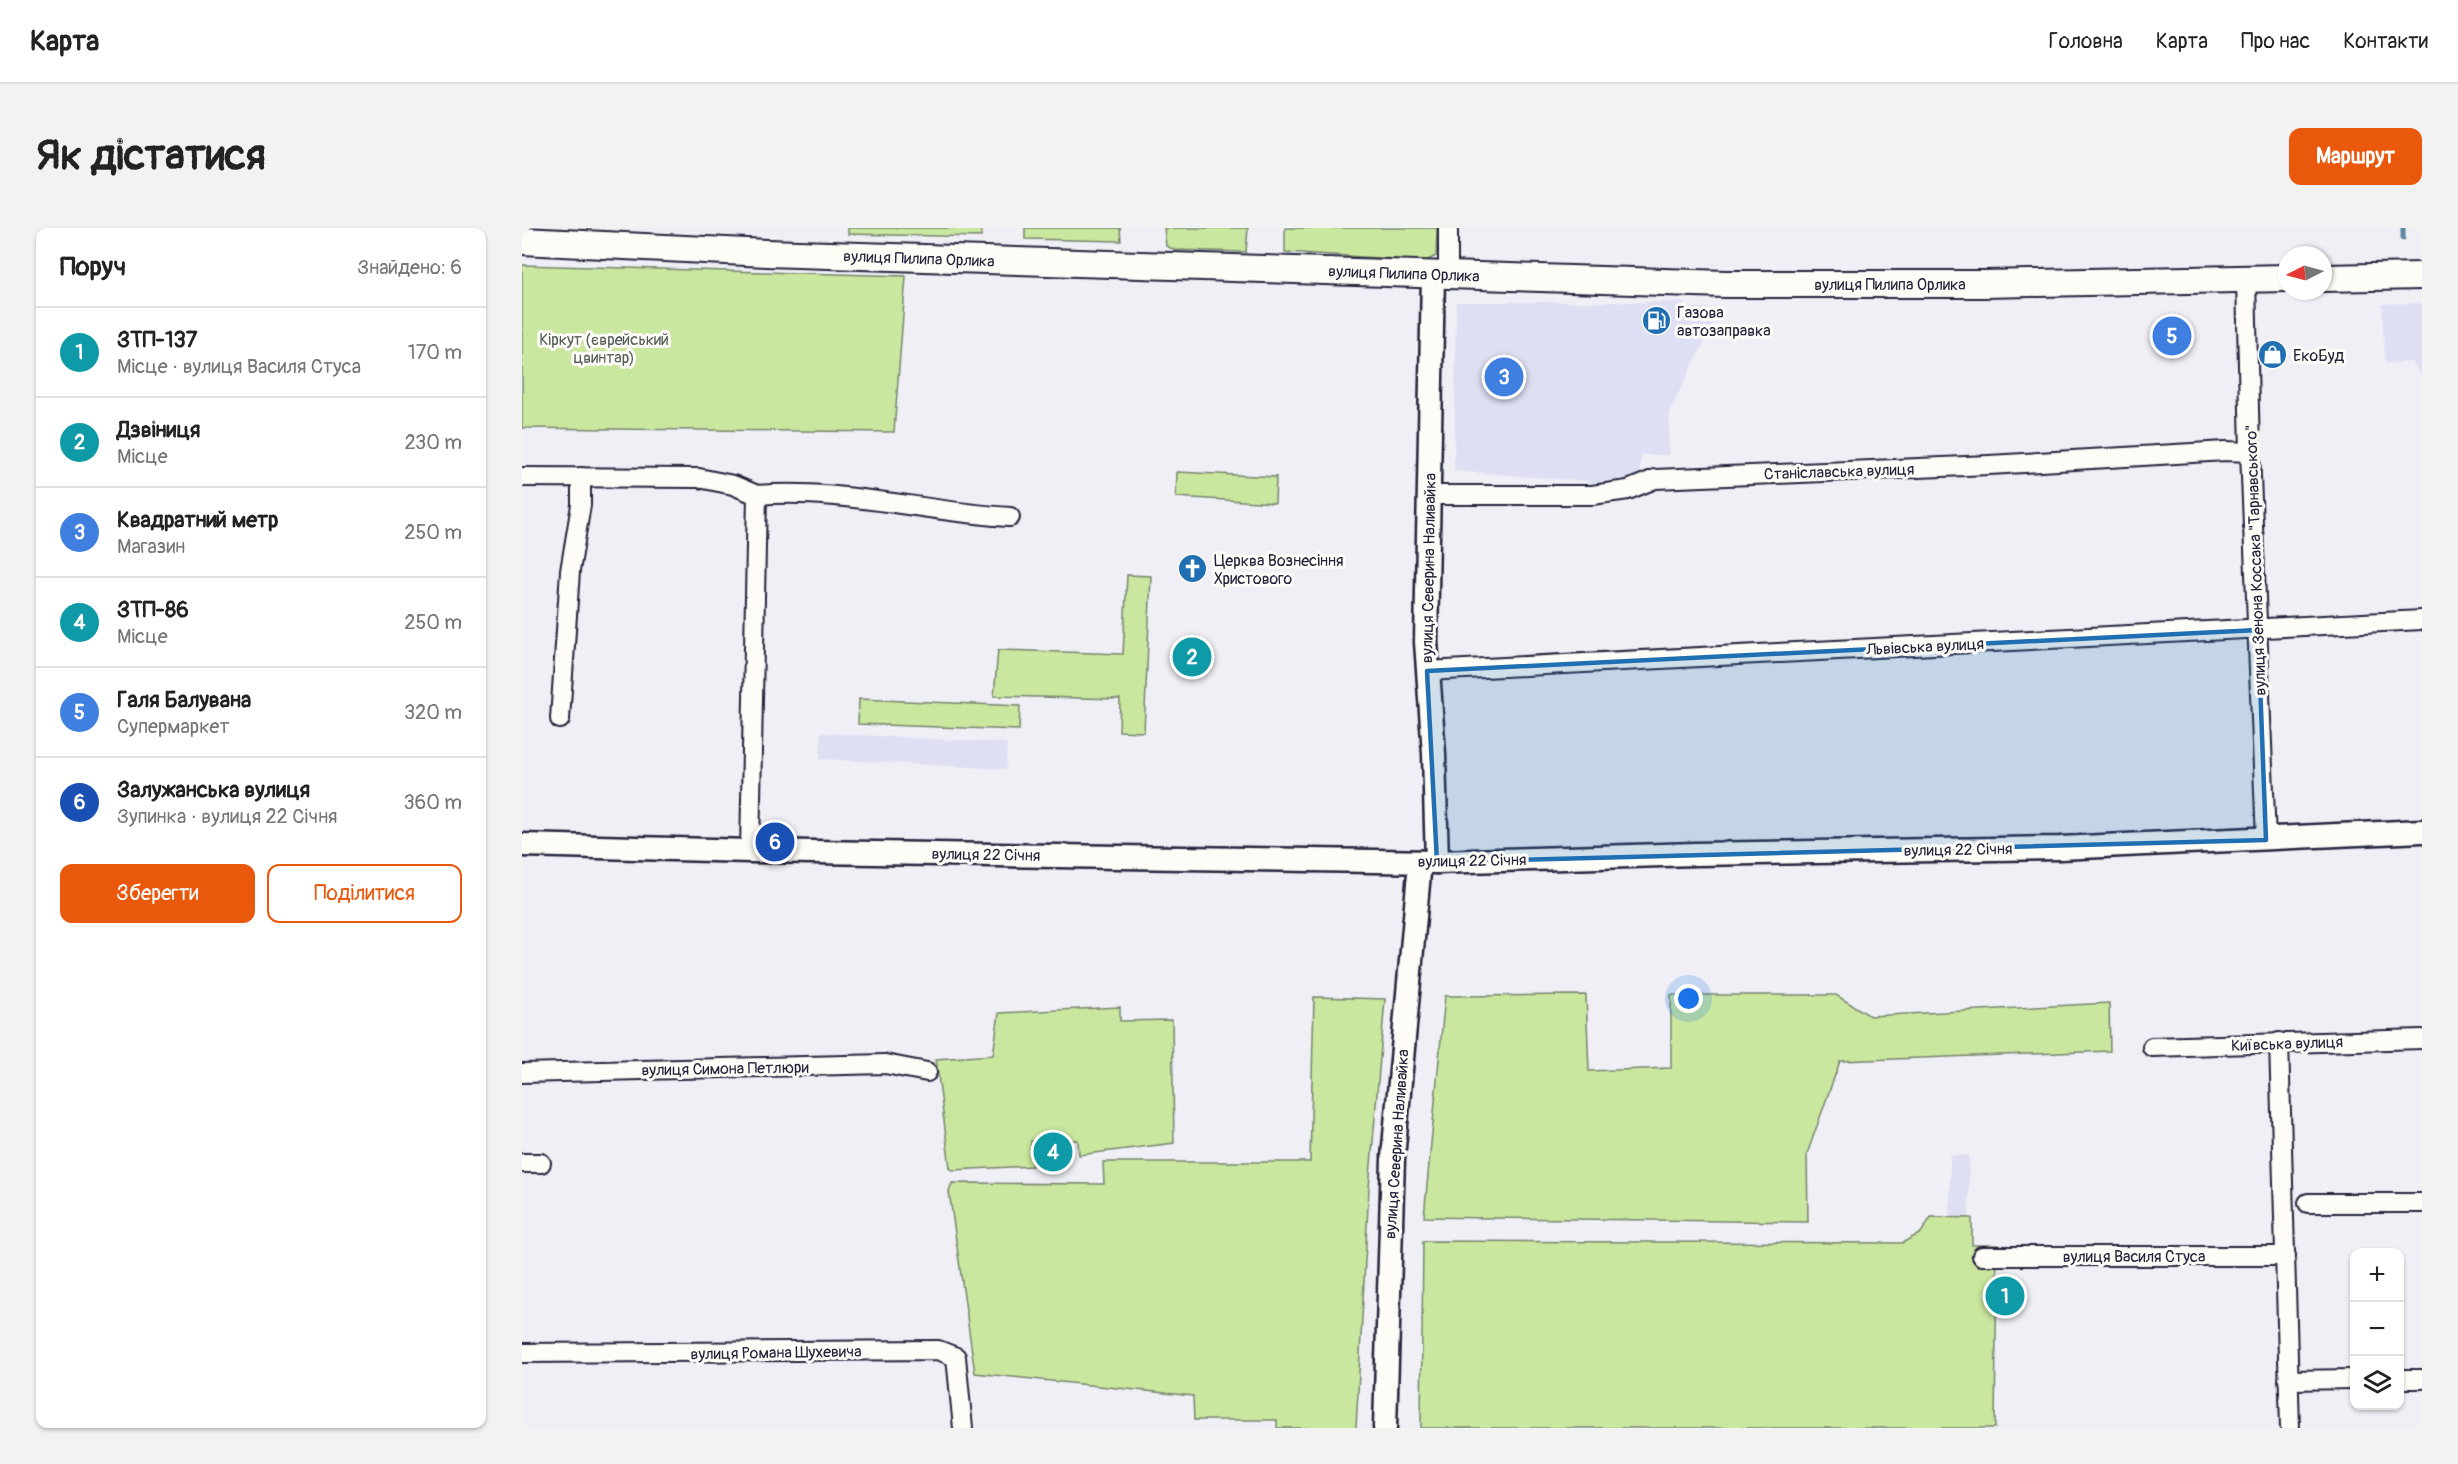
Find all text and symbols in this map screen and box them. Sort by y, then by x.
text: Карта [30,24,99,59]
text: Головна [2049,28,2123,55]
text: Карта [2156,28,2208,55]
text: Про нас [2241,28,2310,55]
text: Контакти [2343,28,2428,55]
button: Маршрут [2289,128,2422,185]
text: Як дістатися [36,130,266,182]
street label: вулиця Пилипа Орлика [843,246,995,272]
north arrow [2278,246,2332,300]
text: Поруч [60,251,126,283]
text: Знайдено: 6 [357,255,462,280]
street label: вулиця Пилипа Орлика [1328,261,1480,287]
street label: вулиця Пилипа Орлика [1814,275,1966,295]
place label: Газова автозаправка [1677,303,1771,341]
fuel station icon: Газова автозаправка [1640,305,1672,337]
pin: 5 [2152,314,2192,358]
text: ЗТП-137 [117,326,198,354]
park label: Кіркут (єврейський цвинтар) [539,330,669,368]
shop icon: ЕкоБуд [2256,339,2288,371]
text: 1 [76,340,83,365]
text: 170 m [408,340,462,365]
place label: ЕкоБуд [2293,346,2345,366]
text: Місце · вулиця Василя Стуса [117,354,361,379]
pin: 3 [1484,354,1524,400]
text: Дзвіниця [117,416,200,444]
street label: вулиця Зенона Коссака "Тарнавського" [2241,424,2271,696]
text: 2 [74,430,85,455]
text: 230 m [405,430,462,455]
text: Місце [117,444,168,469]
street label: Станіславська вулиця [1763,459,1915,485]
street label: вулиця Северина Наливайка [1417,473,1441,663]
text: Квадратний метр [117,506,278,534]
text: 3 [74,520,85,545]
text: 250 m [404,520,462,545]
text: Магазин [117,534,185,559]
place label: Церква Вознесіння Христового [1214,551,1344,589]
church icon: Церква Вознесіння Христового [1177,553,1209,585]
text: ЗТП-86 [117,596,189,624]
text: 4 [74,610,85,635]
text: 250 m [404,610,462,635]
text: Місце [117,624,168,649]
pin: 2 [1172,634,1212,680]
street label: Львівська вулиця [1865,634,1985,660]
text: Галя Балувана [117,686,251,714]
text: 5 [74,700,85,725]
text: 320 m [404,700,462,725]
text: Супермаркет [117,714,229,739]
text: Залужанська вулиця [117,776,310,804]
text: 6 [74,790,85,815]
text: 360 m [403,790,462,815]
text: Зупинка · вулиця 22 Січня [117,804,338,829]
pin: 6 [756,820,794,864]
street label: вулиця 22 Січня [1903,839,2013,861]
street label: вулиця 22 Січня [931,844,1041,866]
street label: вулиця 22 Січня [1417,850,1527,872]
button: Зберегти [60,864,255,923]
button: Поділитися [267,864,462,923]
your location [1674,984,1703,1013]
street label: Київська вулиця [2231,1032,2343,1056]
street label: вулиця Северина Наливайка [1380,1049,1414,1240]
street label: вулиця Симона Петлюри [641,1058,809,1080]
pin: 4 [1034,1130,1072,1174]
street label: вулиця Василя Стуса [2063,1247,2205,1267]
map controls [2350,1248,2404,1410]
button: + [2350,1248,2404,1302]
pin: 1 [1986,1274,2024,1318]
button: − [2350,1302,2404,1356]
street label: вулиця Романа Шухевича [690,1342,862,1364]
button: layers [2350,1356,2404,1410]

